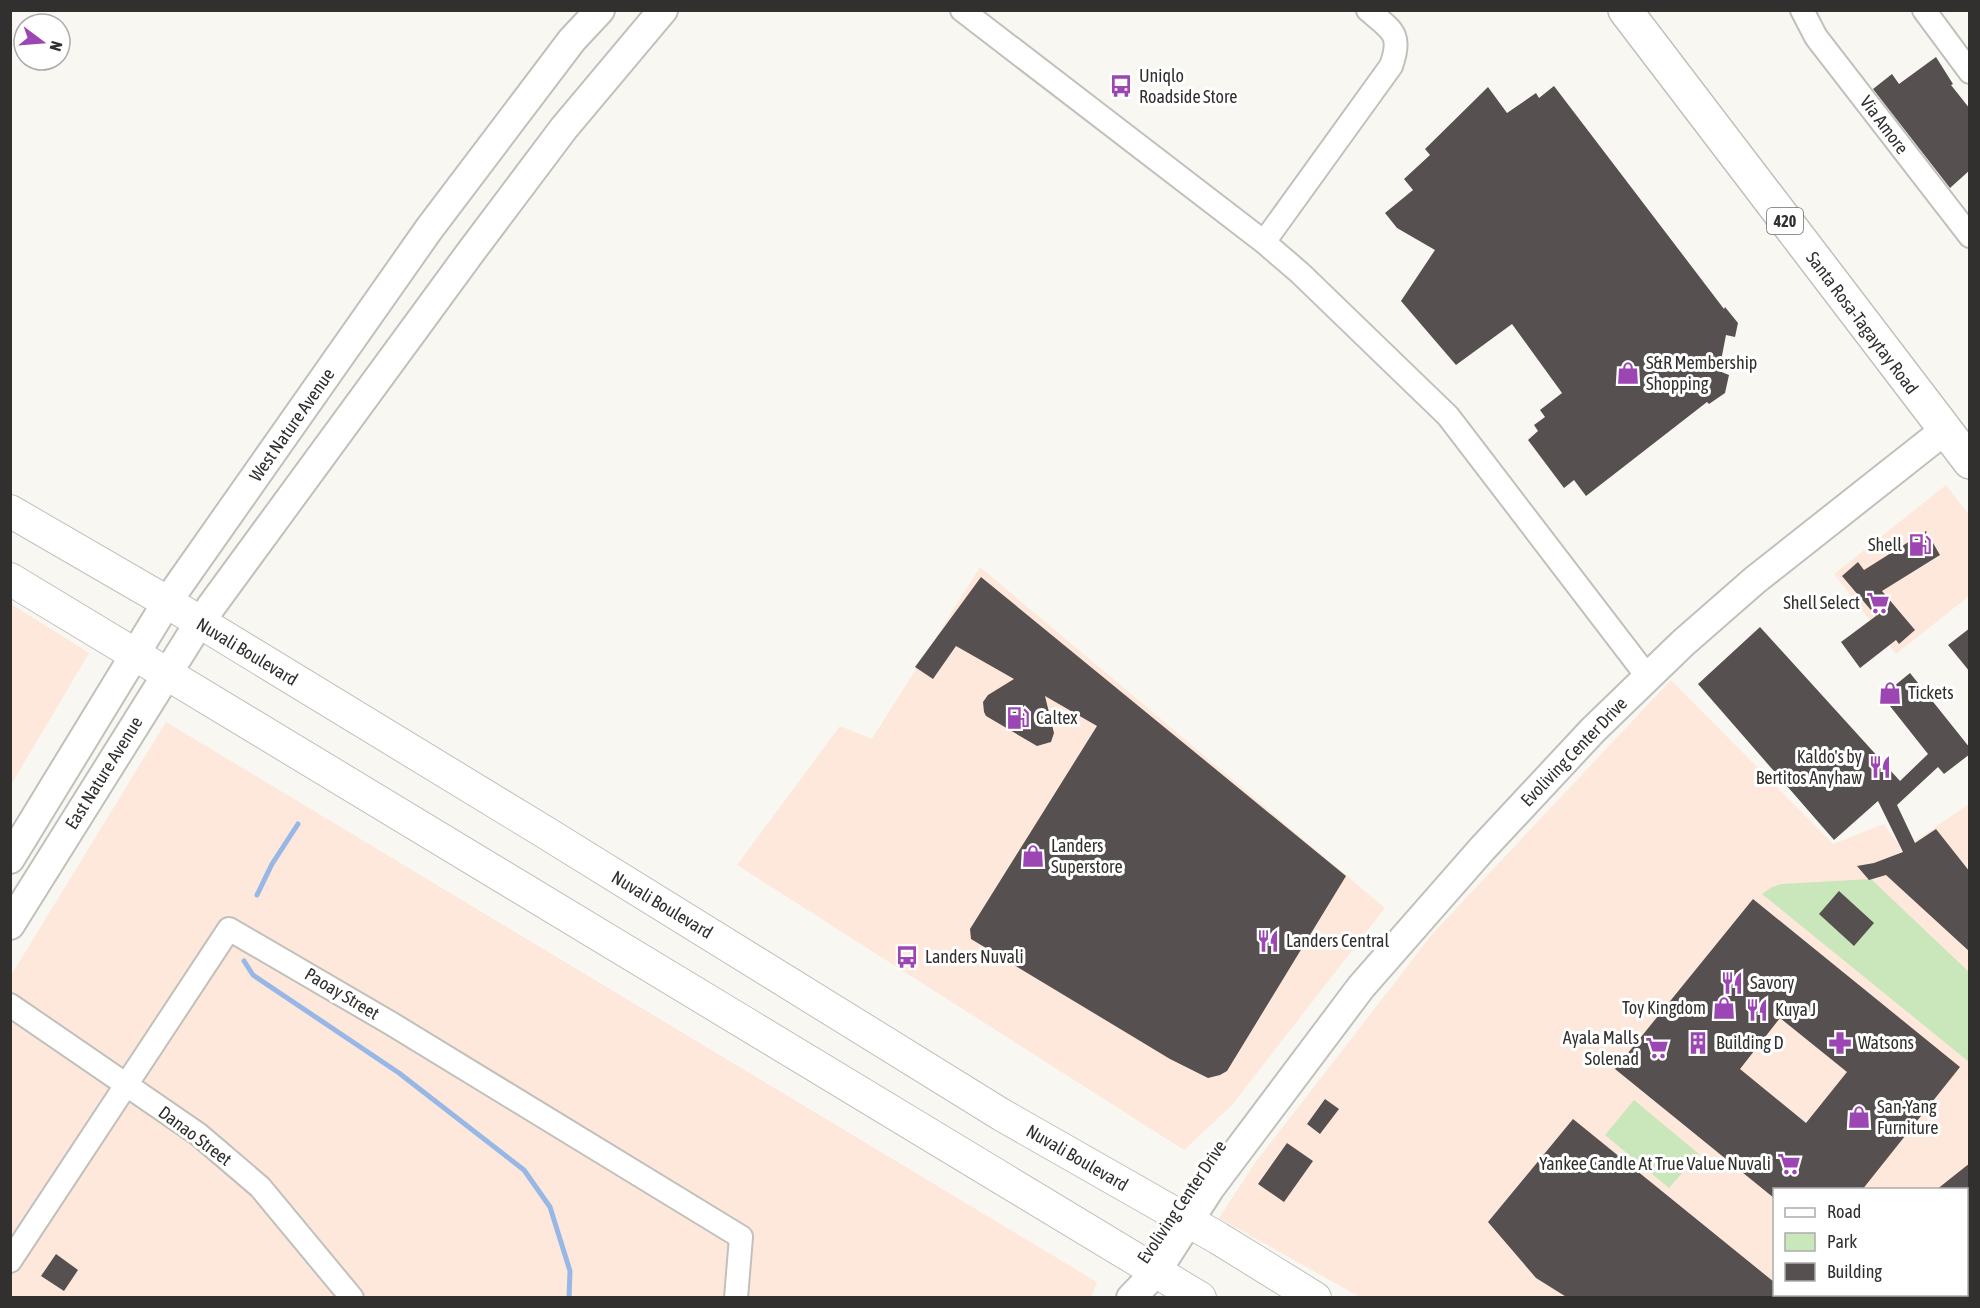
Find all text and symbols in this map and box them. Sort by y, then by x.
north arrow [12,12,72,72]
text: N [46,39,66,53]
place label: Uniqlo Roadside Store [1139,65,1238,107]
bus stop icon: Uniqlo Roadside Store [1108,73,1134,99]
street label: Via Amore [1856,91,1913,158]
road number: 420 [1767,208,1803,234]
street label: Santa Rosa-Tagaytay Road [1802,248,1923,398]
place label: S&R Membership Shopping [1646,352,1757,394]
shop icon: S&R Membership Shopping [1615,360,1641,386]
street label: West Nature Avenue [245,364,338,485]
fuel station icon: Shell [1907,532,1933,558]
place label: Shell [1868,534,1902,555]
supermarket icon: Shell Select [1865,590,1891,616]
place label: Shell Select [1783,592,1860,613]
street label: Nuvali Boulevard [193,613,302,690]
shop icon: Tickets [1877,680,1903,706]
place label: Tickets [1908,682,1954,703]
street label: Evoliving Center Drive [1516,693,1631,811]
fuel station icon: Caltex [1005,705,1031,731]
place label: Caltex [1036,707,1078,728]
street label: East Nature Avenue [61,713,147,833]
place label: Kaldo's by Bertitos Anyhaw [1756,746,1862,788]
restaurant icon: Kaldo's by Bertitos Anyhaw [1867,754,1893,780]
place label: Landers Superstore [1051,835,1123,877]
shop icon: Landers Superstore [1020,843,1046,869]
street label: Nuvali Boulevard [608,866,717,943]
restaurant icon: Landers Central [1255,928,1281,954]
place label: Landers Central [1286,930,1389,951]
bus stop icon: Landers Nuvali [894,944,920,970]
place label: Landers Nuvali [925,946,1024,967]
street label: Paoay Street [301,963,383,1024]
restaurant icon: Savory [1719,970,1745,996]
place label: Savory [1750,972,1794,993]
shop icon: Toy Kingdom [1711,995,1737,1021]
place label: Toy Kingdom [1622,997,1706,1018]
restaurant icon: Kuya J [1744,997,1770,1023]
place label: Kuya J [1775,999,1816,1020]
place label: Ayala Malls Solenad [1563,1027,1639,1069]
building icon: Building D [1685,1030,1711,1056]
pharmacy icon: Watsons [1827,1030,1853,1056]
place label: Building D [1716,1032,1784,1053]
place label: Watsons [1858,1032,1914,1053]
supermarket icon: Ayala Malls Solenad [1644,1035,1670,1061]
place label: San-Yang Furniture [1877,1096,1938,1138]
street label: Danao Street [155,1101,236,1170]
shop icon: San-Yang Furniture [1846,1104,1872,1130]
street label: Nuvali Boulevard [1023,1120,1132,1195]
street label: Evoliving Center Drive [1133,1136,1230,1267]
supermarket icon: Yankee Candle At True Value Nuvali [1776,1151,1802,1177]
place label: Yankee Candle At True Value Nuvali [1539,1153,1771,1174]
legend [1773,1188,1968,1296]
text: Road [1827,1201,1861,1222]
text: Park [1827,1231,1857,1252]
text: Building [1827,1261,1882,1282]

